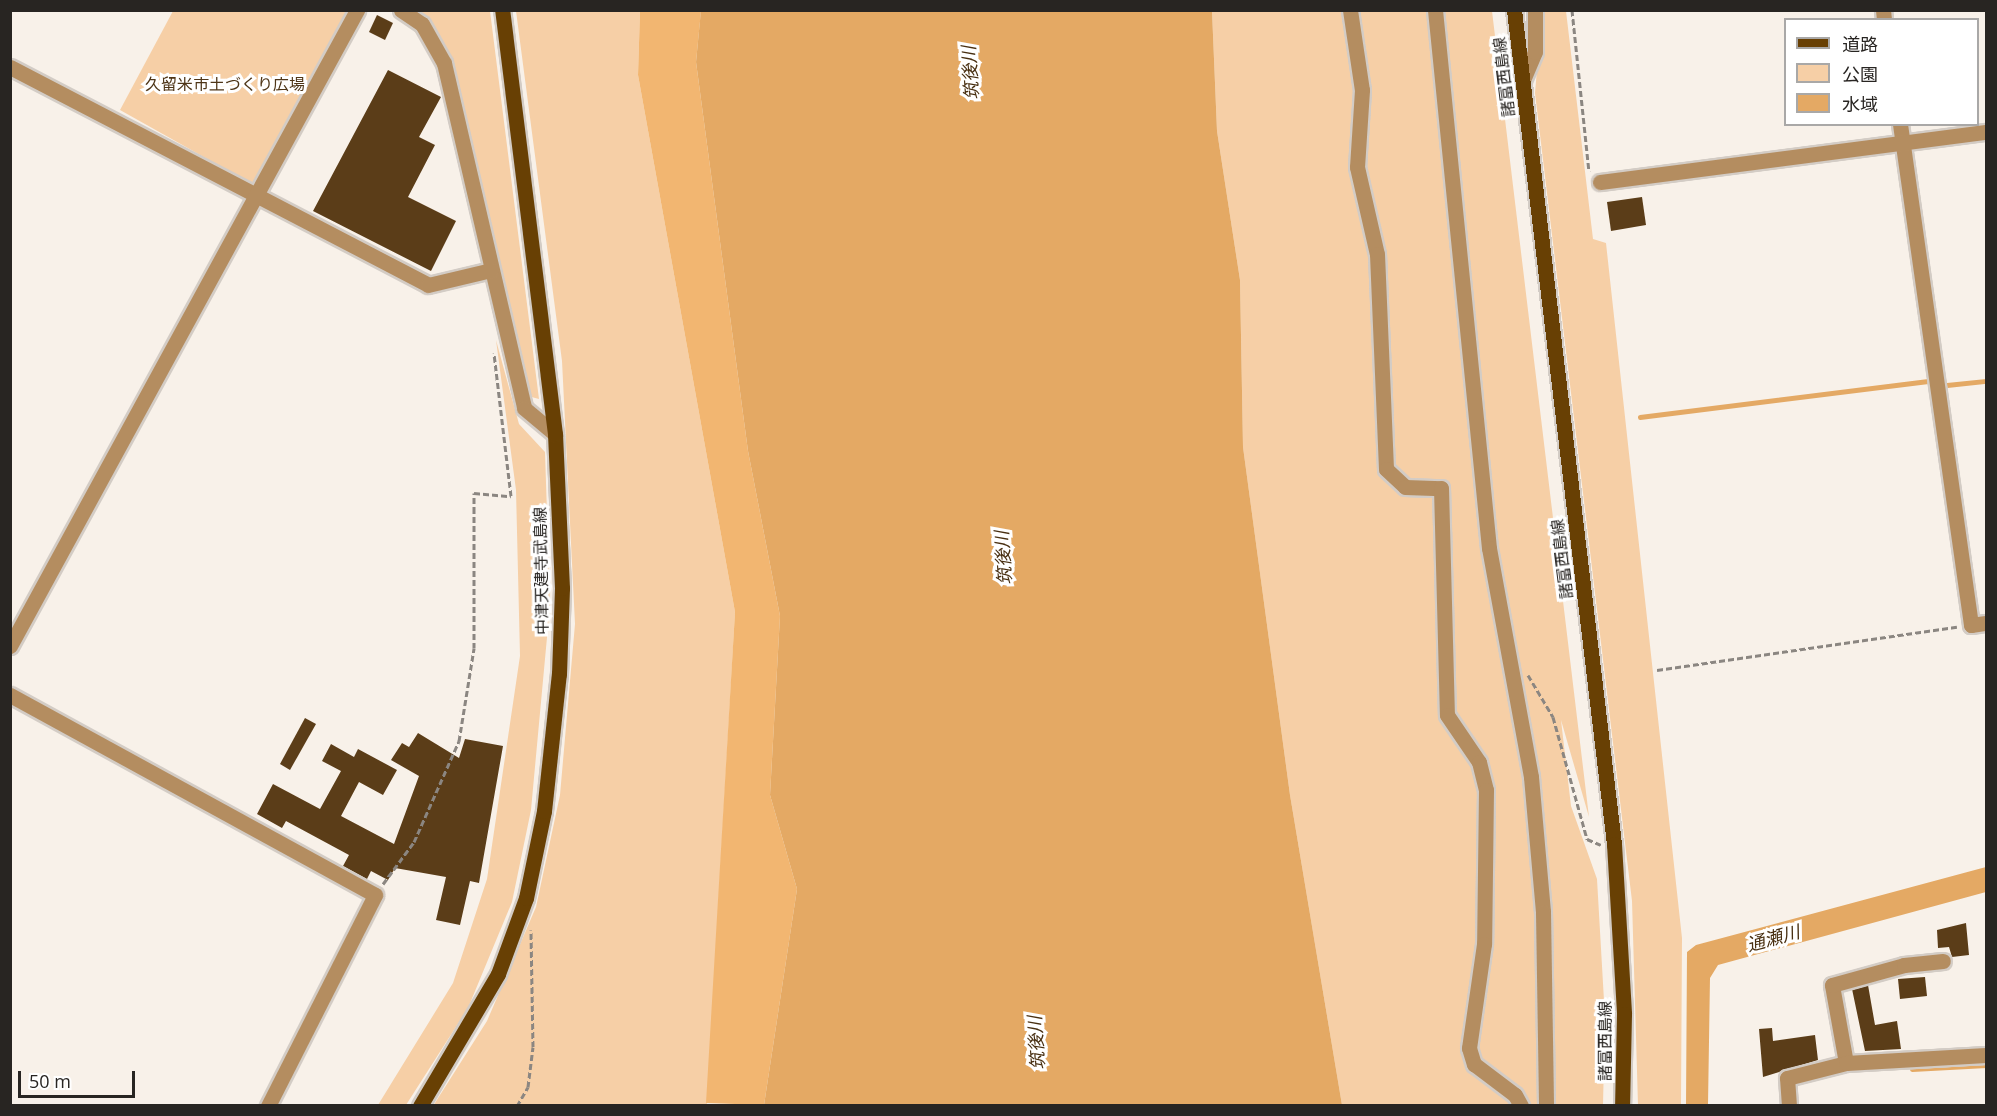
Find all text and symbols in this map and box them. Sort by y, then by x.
legend [1784,18,1979,126]
text: 道路 [1842,32,1878,56]
street label: 諸富西島線 [1490,36,1518,118]
water label: 筑後川 [957,45,983,101]
text: 公園 [1842,62,1878,86]
park label: 久留米市土づくり広場 [145,74,305,94]
text: 水域 [1842,92,1878,116]
street label: 中津天建寺武島線 [530,507,552,635]
street label: 諸富西島線 [1548,518,1576,600]
water label: 筑後川 [990,530,1016,586]
water label: 通瀬川 [1744,921,1802,955]
street label: 諸富西島線 [1595,1001,1615,1081]
water label: 筑後川 [1023,1015,1049,1071]
scale bar [21,1059,138,1097]
text: 50 m [29,1069,71,1093]

